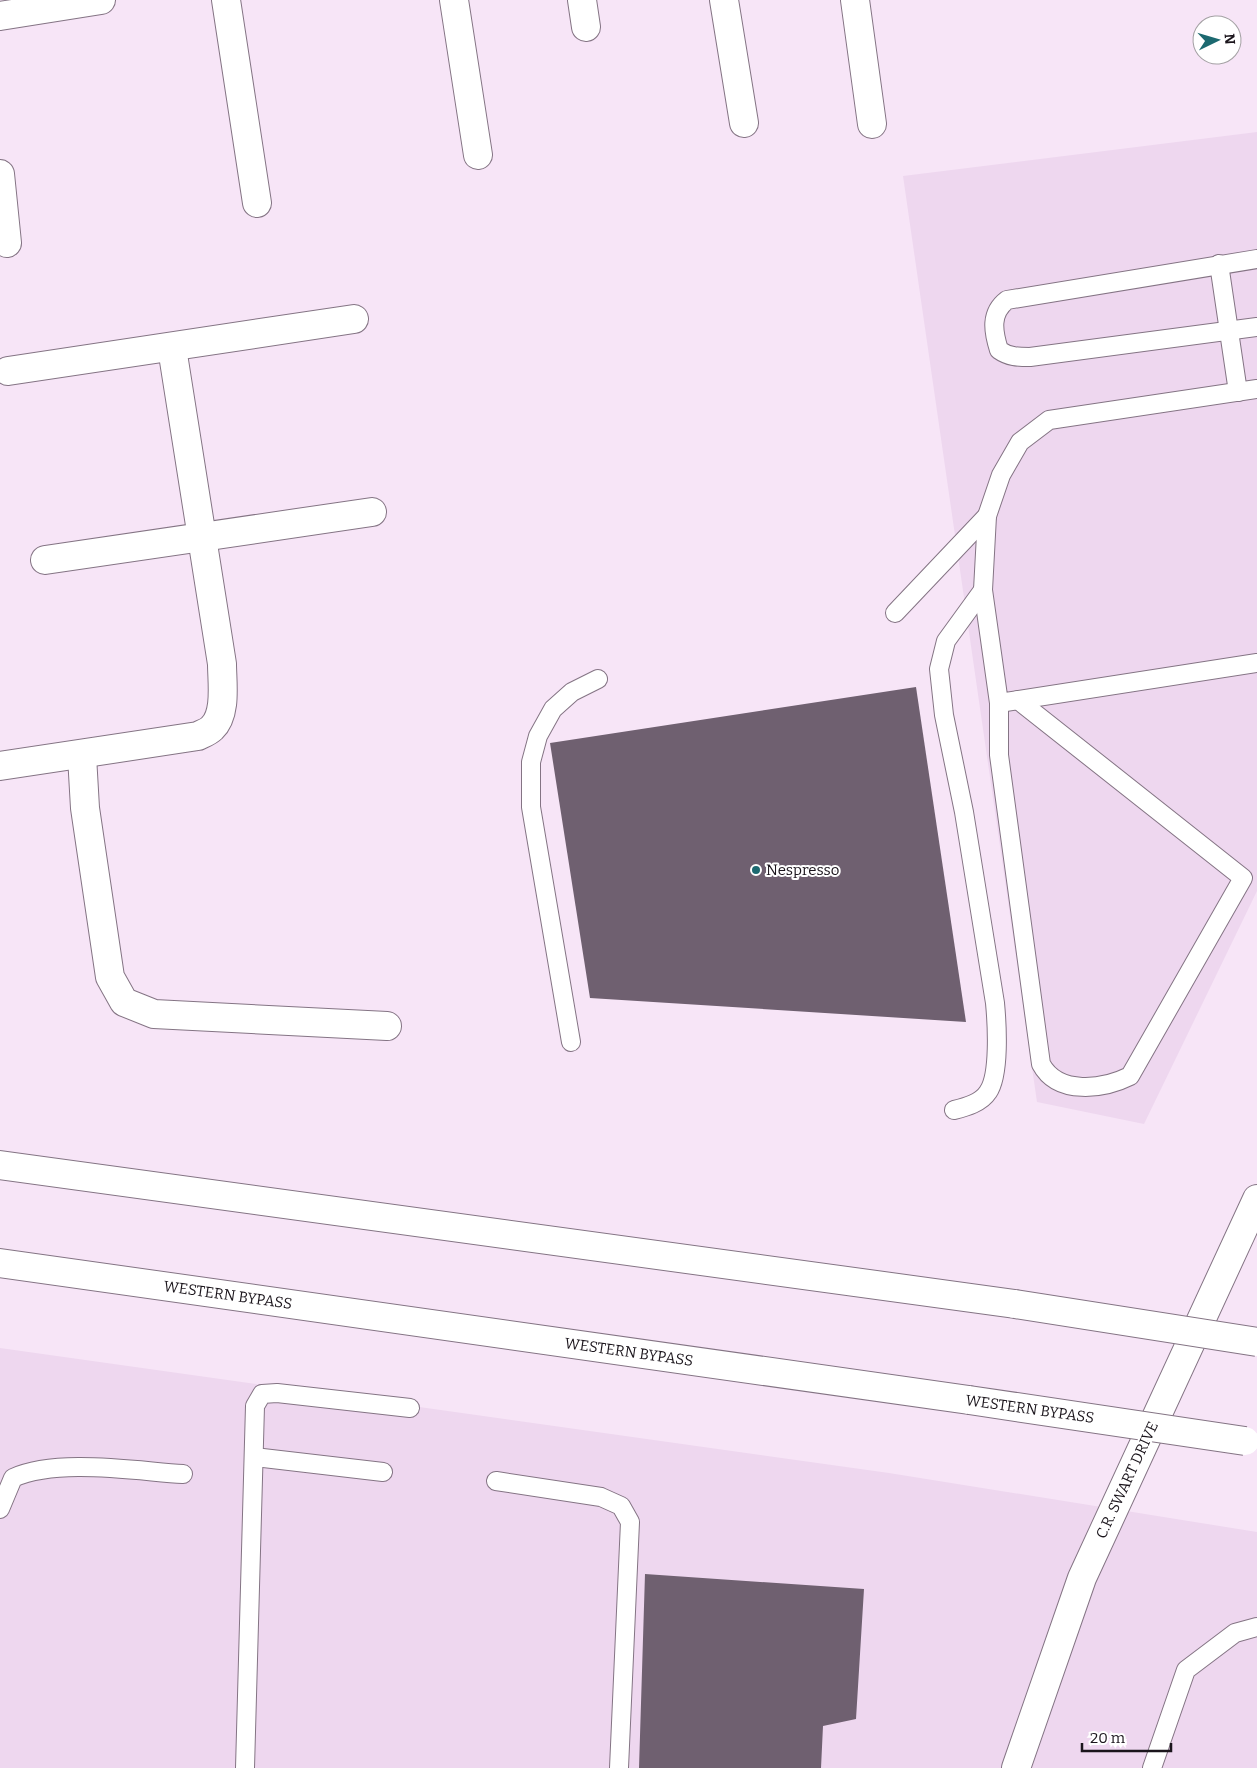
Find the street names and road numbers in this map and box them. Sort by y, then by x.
street label: WESTERN BYPASS [163,1277,293,1313]
street label: WESTERN BYPASS [564,1334,694,1370]
street label: WESTERN BYPASS [965,1391,1095,1427]
street label: C.R. SWART DRIVE [1092,1419,1162,1541]

